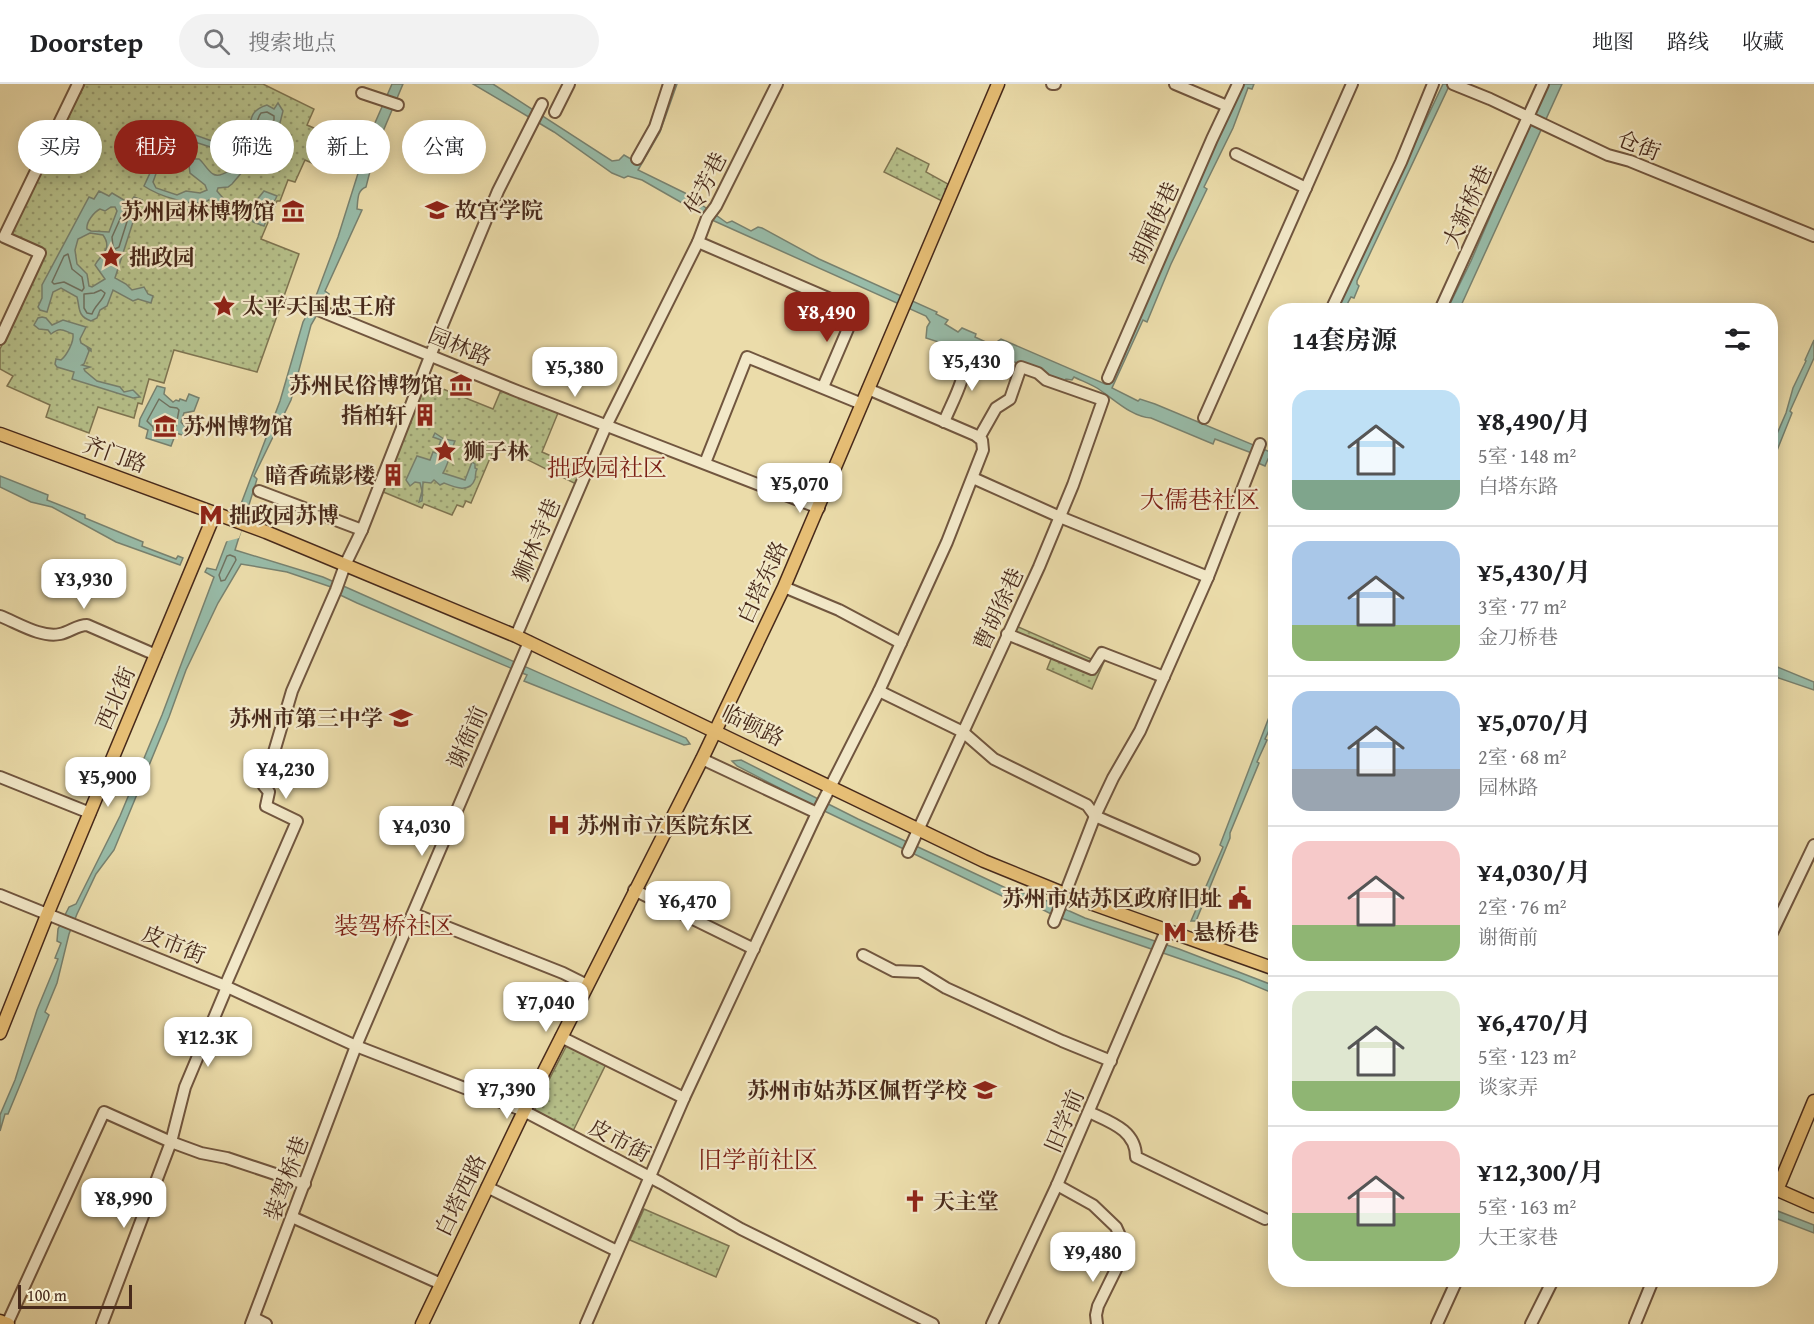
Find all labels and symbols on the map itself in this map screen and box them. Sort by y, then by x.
street label: 仓街 [1613,122,1665,168]
street label: 传芳巷 [676,146,734,220]
street label: 大新桥巷 [1434,159,1500,253]
street label: 胡厢使巷 [1121,176,1187,270]
place label: 故宫学院 [455,194,543,226]
place label: 苏州园林博物馆 [121,195,275,227]
school or university icon: 故宫学院 [424,197,450,223]
museum icon: 苏州园林博物馆 [280,198,306,224]
place label: 拙政园 [129,241,195,273]
place icon: 拙政园 [98,244,124,270]
place label: 太平天国忠王府 [242,290,396,322]
pin: ¥8,490 [778,292,876,343]
place icon: 太平天国忠王府 [211,293,237,319]
street label: 园林路 [423,319,497,373]
pin: ¥5,430 [923,341,1021,392]
pin: ¥5,380 [526,347,624,398]
place label: 苏州民俗博物馆 [289,369,443,401]
museum icon: 苏州民俗博物馆 [448,372,474,398]
place label: 指柏轩 [341,399,407,431]
building icon: 指柏轩 [412,402,438,428]
place label: 苏州博物馆 [183,410,293,442]
museum icon: 苏州博物馆 [152,413,178,439]
street label: 齐门路 [79,428,151,480]
place label: 狮子林 [463,435,529,467]
place icon: 狮子林 [432,438,458,464]
district label: 拙政园社区 [547,450,667,485]
place label: 暗香疏影楼 [265,459,375,491]
building icon: 暗香疏影楼 [380,462,406,488]
pin: ¥5,070 [751,463,849,514]
district label: 大儒巷社区 [1140,482,1260,517]
street label: 狮林寺巷 [504,493,568,587]
place label: 拙政园苏博 [229,499,339,531]
metro station icon: 拙政园苏博 [198,502,224,528]
street label: 白塔东路 [729,535,795,629]
pin: ¥3,930 [35,559,133,610]
street label: 曹胡徐巷 [965,562,1031,656]
street label: 西北街 [87,661,143,735]
street label: 临顿路 [716,696,790,754]
street label: 谢衙前 [439,700,495,774]
place label: 苏州市第三中学 [229,702,383,734]
school or university icon: 苏州市第三中学 [388,705,414,731]
pin: ¥4,230 [237,749,335,800]
pin: ¥5,900 [59,757,157,808]
pin: ¥4,030 [373,806,471,857]
place label: 苏州市立医院东区 [577,809,753,841]
hospital icon: 苏州市立医院东区 [546,812,572,838]
pin: ¥6,470 [639,881,737,932]
place label: 苏州市姑苏区政府旧址 [1002,882,1222,914]
public building icon: 苏州市姑苏区政府旧址 [1227,885,1253,911]
district label: 装驾桥社区 [334,908,454,943]
place label: 悬桥巷 [1193,916,1259,948]
street label: 皮市街 [137,917,211,971]
metro station icon: 悬桥巷 [1162,919,1188,945]
pin: ¥7,040 [497,982,595,1033]
pin: ¥12.3K [159,1017,257,1068]
pin: ¥7,390 [458,1069,556,1120]
place label: 苏州市姑苏区佩哲学校 [747,1074,967,1106]
school or university icon: 苏州市姑苏区佩哲学校 [972,1077,998,1103]
street label: 旧学前 [1036,1084,1092,1158]
street label: 皮市街 [583,1110,657,1170]
street label: 装驾桥巷 [256,1131,316,1225]
district label: 旧学前社区 [698,1142,818,1177]
street label: 白塔西路 [426,1148,494,1242]
pin: ¥8,990 [75,1178,173,1229]
place label: 天主堂 [933,1185,999,1217]
church icon: 天主堂 [902,1188,928,1214]
pin: ¥9,480 [1044,1232,1142,1283]
scale bar [18,1282,132,1310]

